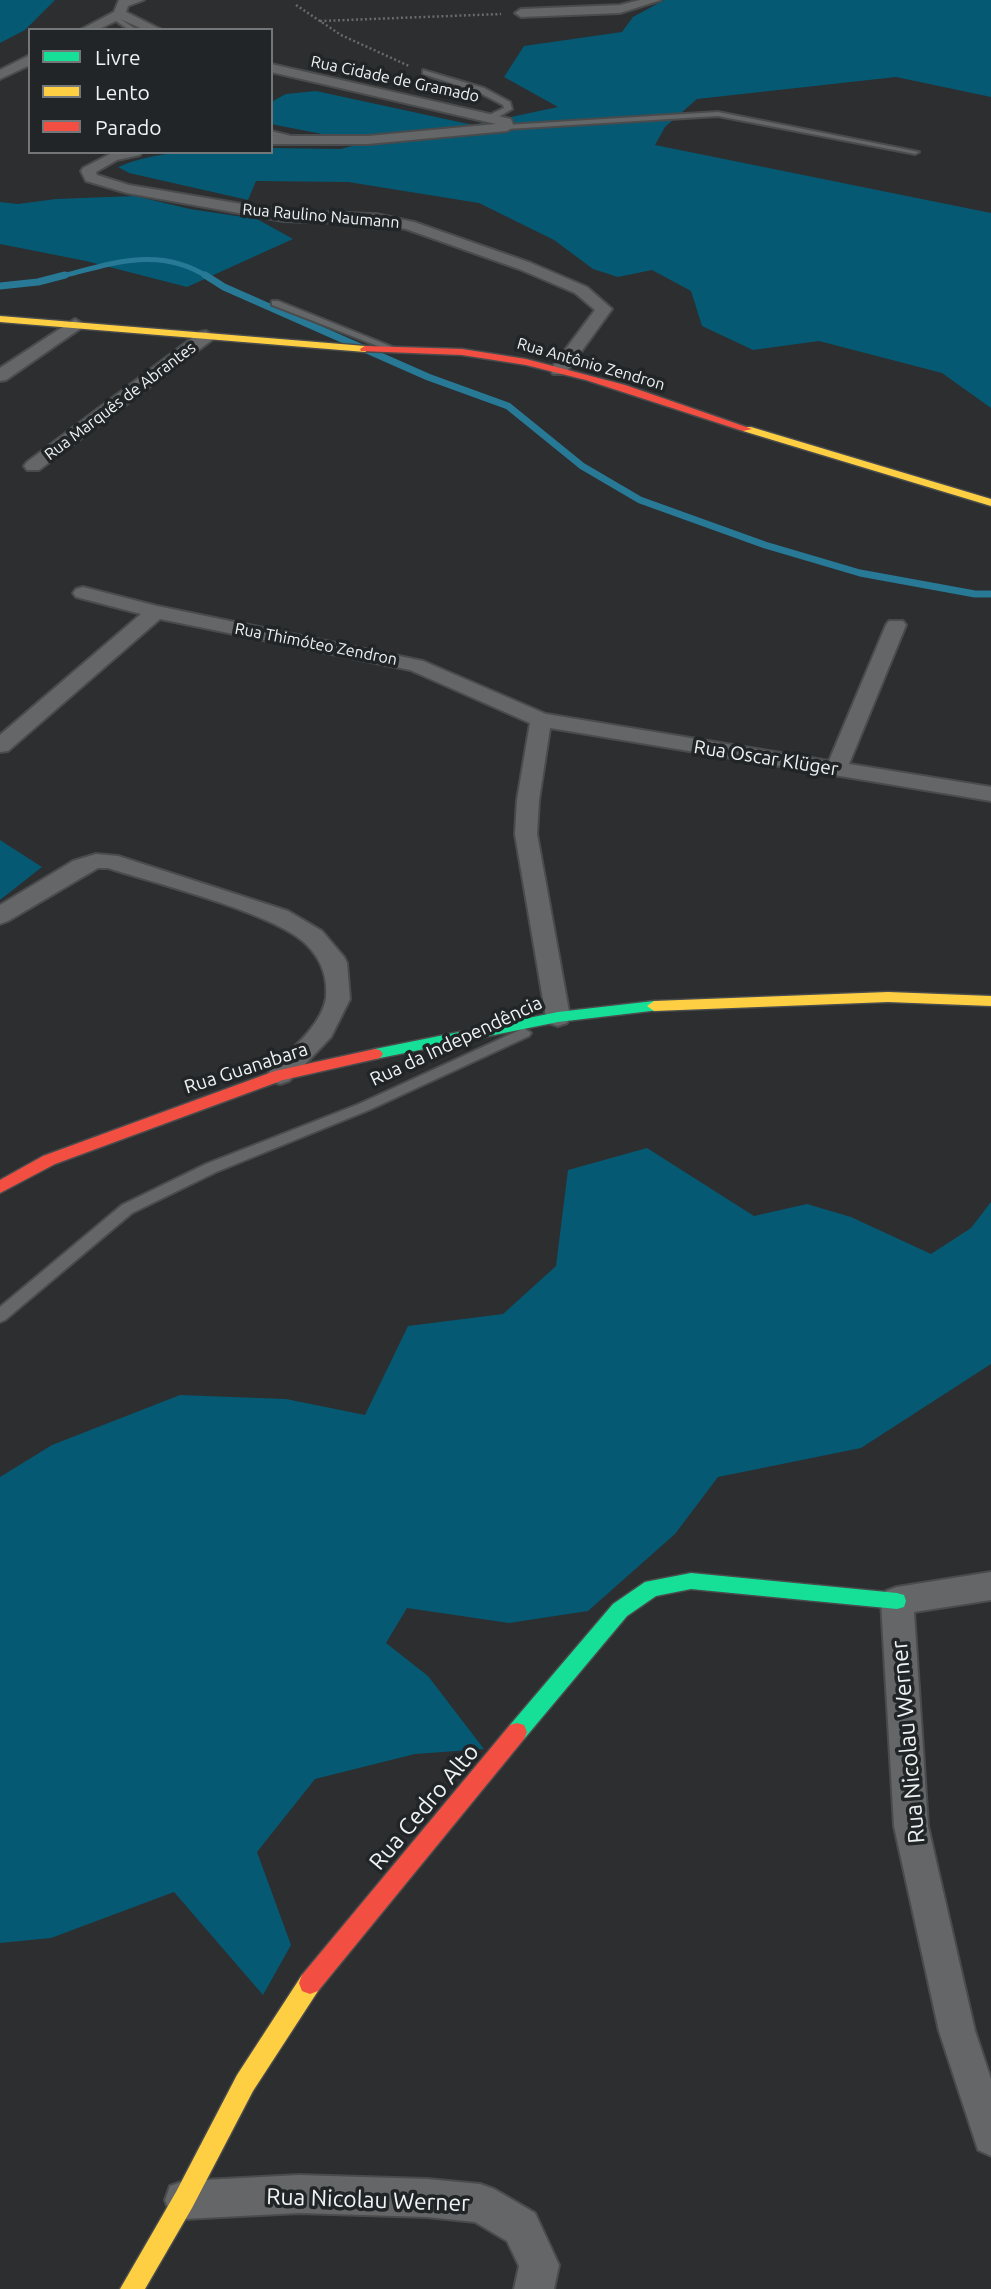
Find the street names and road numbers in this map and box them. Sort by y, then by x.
street label: Rua Cidade de Gramado [309,52,481,106]
street label: Rua Raulino Naumann [242,200,400,232]
street label: Rua Antônio Zendron [515,334,667,394]
street label: Rua Marquês de Abrantes [41,338,199,464]
street label: Rua Thimóteo Zendron [233,619,399,669]
street label: Rua Oscar Klüger [692,735,840,781]
street label: Rua da Independência [366,991,546,1091]
street label: Rua Guanabara [181,1037,311,1099]
street label: Rua Nicolau Werner [885,1639,931,1845]
street label: Rua Cedro Alto [363,1739,485,1875]
street label: Rua Nicolau Werner [266,2183,470,2217]

